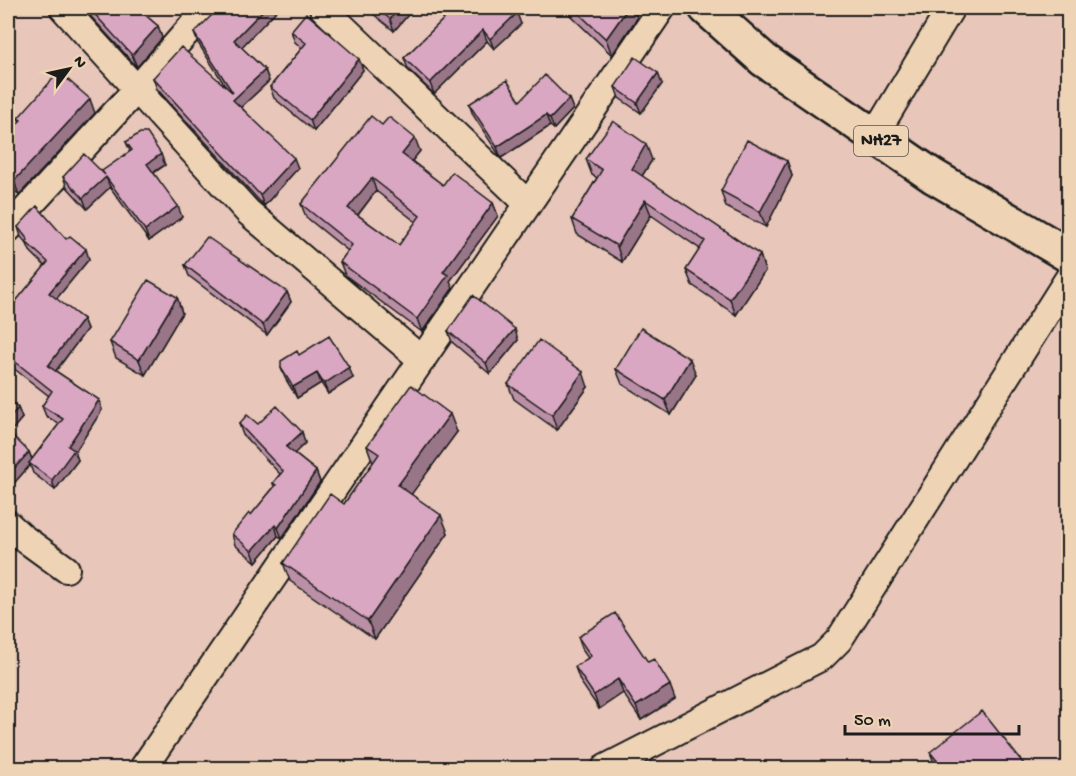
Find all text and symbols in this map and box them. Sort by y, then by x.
north arrow [39,39,99,99]
text: N [68,53,90,73]
road number: NH27 [854,126,908,156]
scale bar [845,698,1019,736]
text: 50 m [854,711,891,732]

